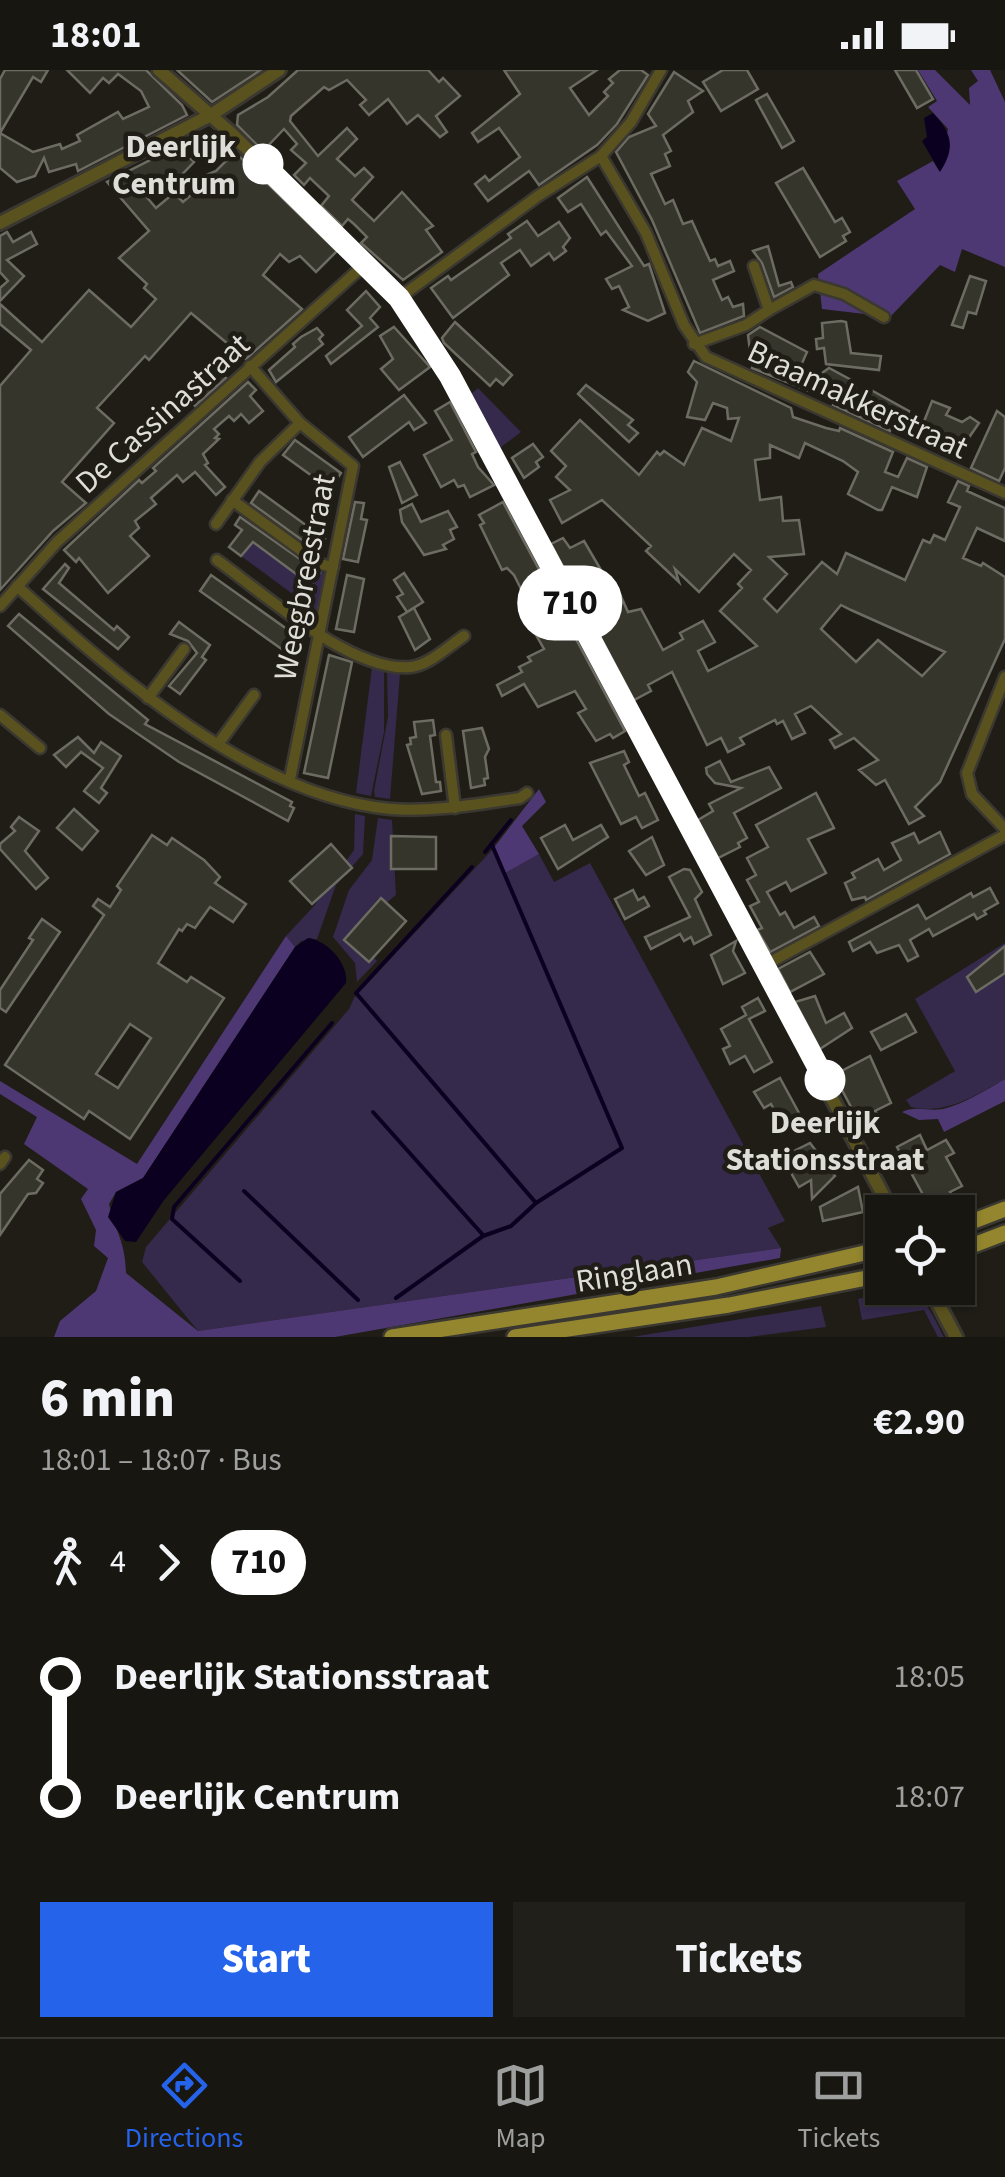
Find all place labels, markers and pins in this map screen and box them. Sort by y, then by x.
place label: Deerlijk Centrum [112,124,236,207]
marker: Deerlijk Centrum [244,145,282,183]
marker: Deerlijk Stationsstraat [806,1061,844,1099]
place label: Deerlijk Stationsstraat [725,1100,925,1183]

